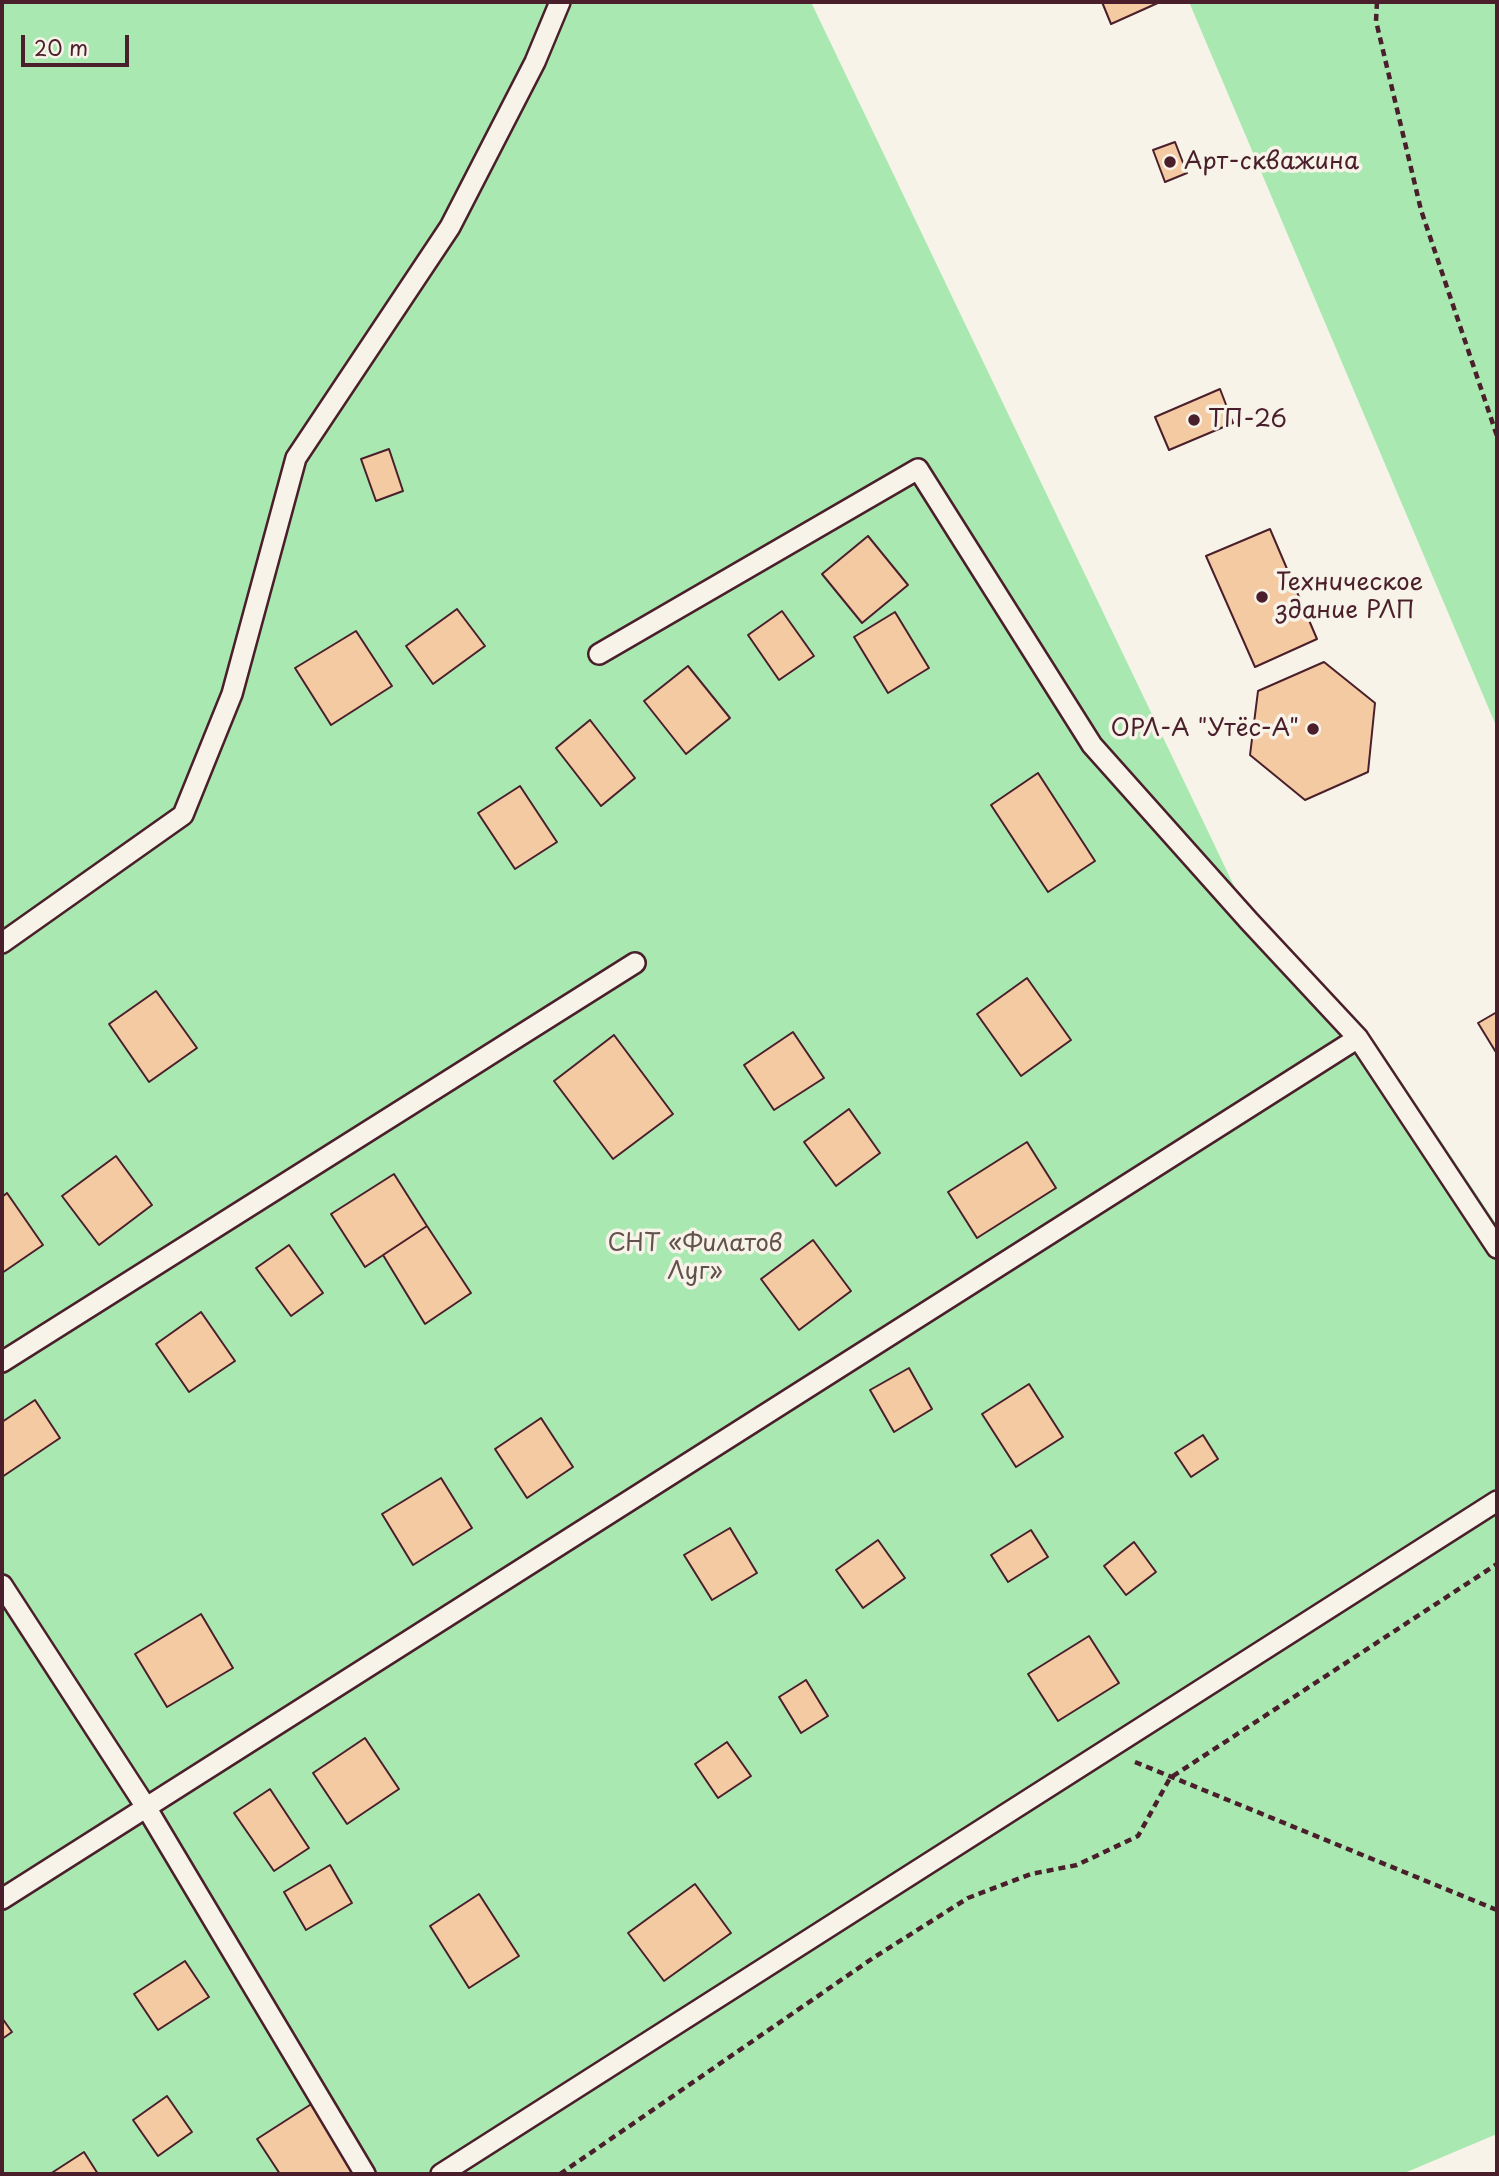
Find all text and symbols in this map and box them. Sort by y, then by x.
scale bar [24,21,133,65]
text: 20 m [34,31,88,63]
place label: Арт-скважина [1184,148,1359,176]
marker: Арт-скважина [1162,154,1178,170]
place label: ТП-26 [1208,406,1287,434]
marker: ТП-26 [1186,412,1202,428]
place label: Техническое здание РЛП [1276,569,1423,625]
marker: Техническое здание РЛП [1254,589,1270,605]
place label: ОРЛ-А "Утёс-А" [1111,715,1299,743]
marker: ОРЛ-А "Утёс-А" [1305,721,1321,737]
park label: СНТ «Филатов Луг» [607,1230,783,1286]

